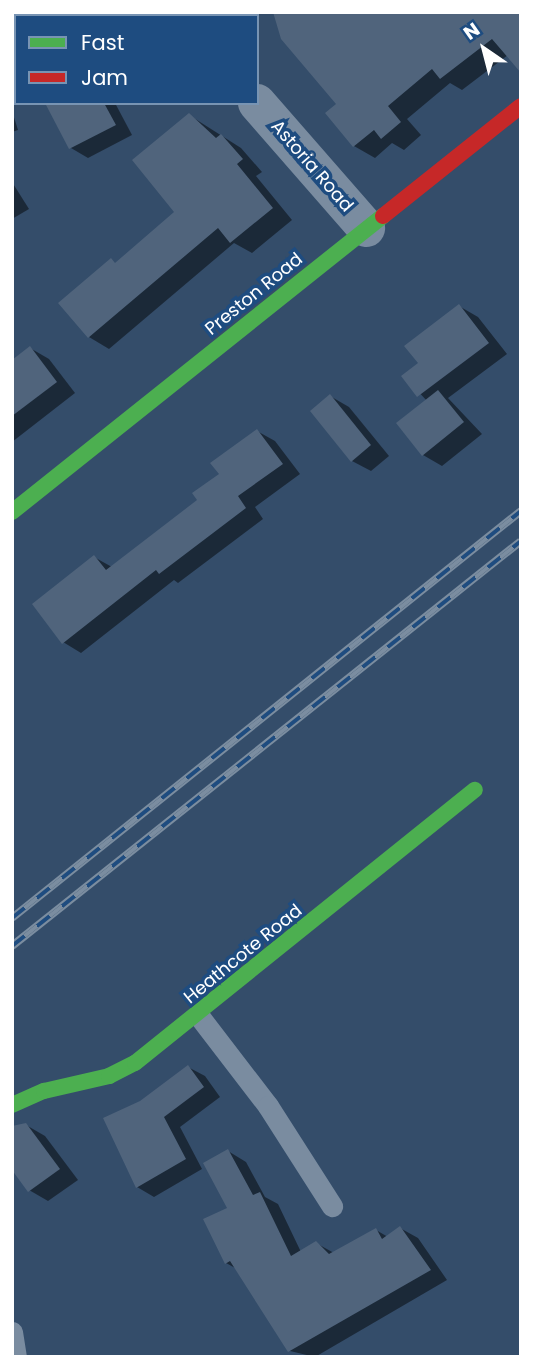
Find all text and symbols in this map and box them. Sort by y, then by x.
legend [14,14,259,105]
north arrow [449,14,519,84]
text: N [458,16,485,47]
text: Fast [81,28,124,57]
text: Jam [81,63,128,92]
street label: Astoria Road [266,116,358,216]
street label: Preston Road [201,248,307,340]
street label: Heathcote Road [180,900,306,1008]

